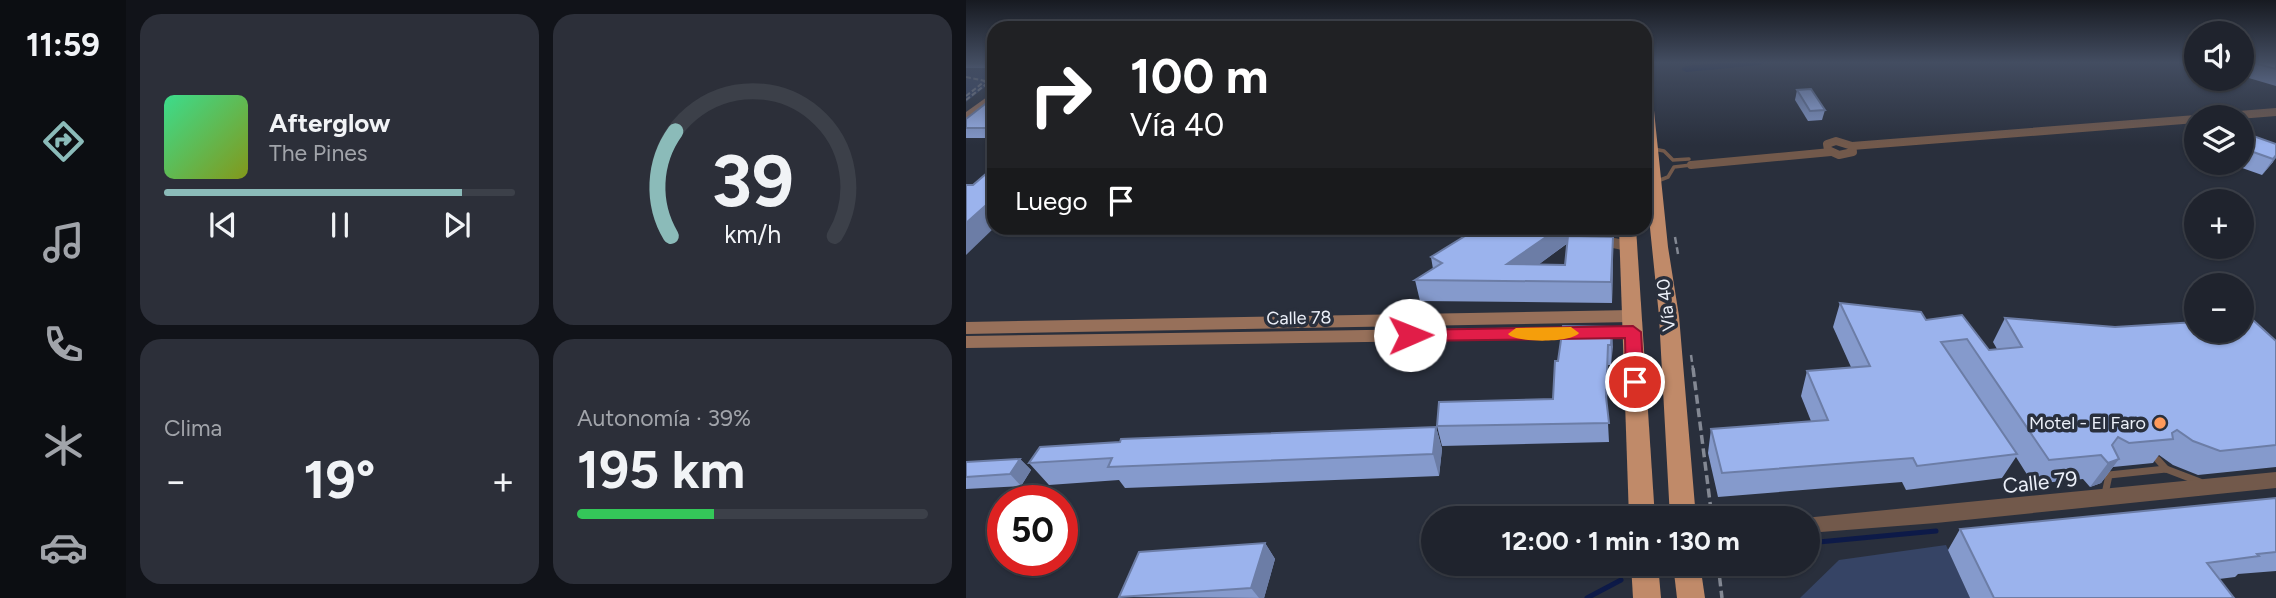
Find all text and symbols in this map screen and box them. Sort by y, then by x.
map controls [2184,21,2254,343]
button: sound [2184,21,2254,91]
text: 11:59 [26,26,100,64]
text: 100 m [1130,46,1269,105]
icon: right [1015,49,1106,140]
button: layers [2184,105,2254,175]
text: Vía 40 [1130,106,1224,144]
text: Afterglow [269,107,391,139]
icon: directions [39,117,88,166]
text: 39 [711,137,794,224]
text: The Pines [269,139,368,167]
icon: arrive [1102,182,1140,220]
text: Luego [1015,185,1088,217]
button: + [2184,189,2254,259]
icon: previous [204,206,242,244]
icon: pause [321,206,359,244]
icon: next [438,206,476,244]
icon: music [39,218,88,267]
text: km/h [724,219,781,249]
button: − [2184,273,2254,343]
street label: Vía 40 [1652,277,1680,333]
position arrow [1373,298,1447,372]
street label: Calle 78 [1266,306,1332,330]
icon: phone [39,320,88,369]
pin [1605,352,1665,412]
icon: arrive [1616,363,1654,401]
text: Autonomía · 39% [577,404,751,432]
place label: Motel - El Faro [2029,412,2146,434]
text: Clima [164,414,222,442]
marker: Motel - El Faro [2152,415,2168,431]
icon: climate [39,421,88,470]
text: 195 km [577,439,745,501]
text: 19° [304,449,375,511]
text: − [164,458,188,504]
text: + [491,458,515,504]
street label: Calle 79 [2001,466,2079,498]
speed limit sign: 50 [987,485,1078,576]
icon: car [39,523,88,572]
text: 12:00 · 1 min · 130 m [1501,525,1740,557]

